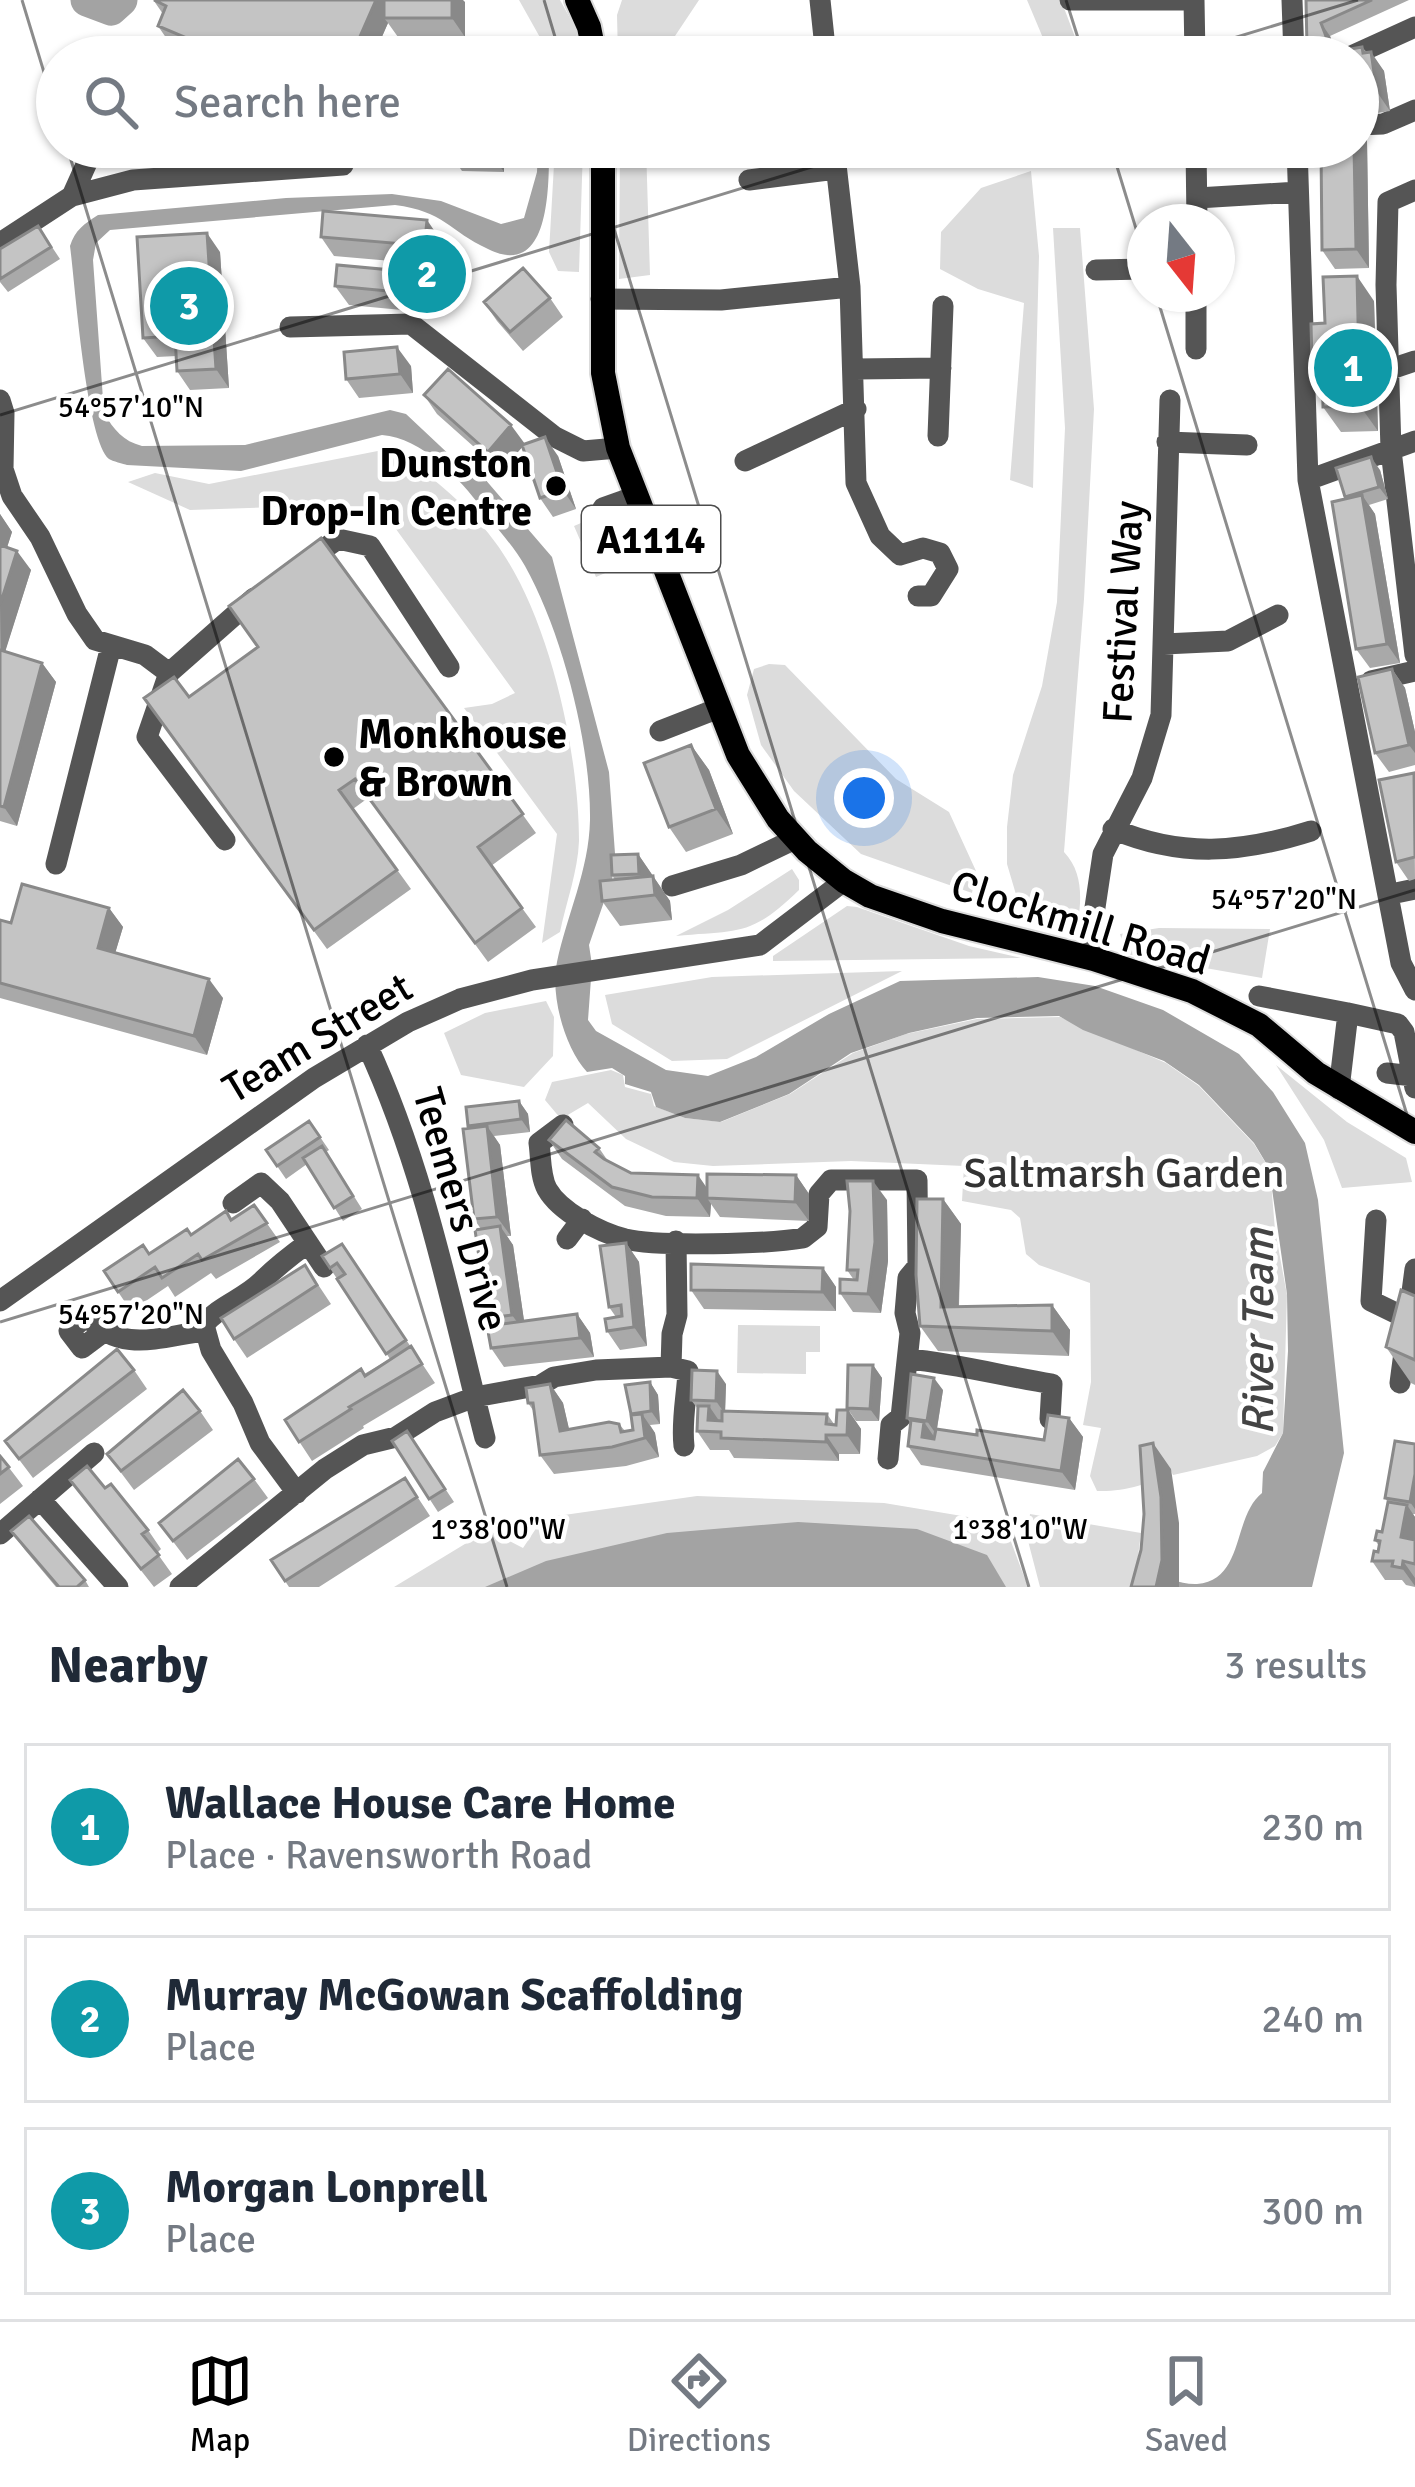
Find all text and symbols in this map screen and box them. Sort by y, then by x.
search box [36,36,1379,168]
icon: search [78,69,144,135]
text: Search here [174,75,401,130]
north arrow [1127,204,1235,312]
pin: 2 [388,229,466,319]
pin: 3 [150,261,228,351]
pin: 1 [1314,323,1392,413]
text: 54°57'10"N [58,389,204,426]
place label: Dunston Drop-In Centre [260,438,532,537]
marker: Dunston Drop-In Centre [543,473,569,499]
street label: Festival Way [1092,499,1155,725]
road number: A1114 [582,506,720,572]
place label: Monkhouse & Brown [358,709,567,808]
marker: Monkhouse & Brown [321,744,347,770]
your location [834,768,894,828]
street label: Clockmill Road [945,860,1216,987]
text: 54°57'20"N [1211,881,1357,918]
street label: Team Street [214,962,422,1115]
street label: Teemers Drive [401,1082,520,1337]
park label: Saltmarsh Garden [963,1148,1285,1199]
water label: River Team [1231,1227,1286,1436]
text: 54°57'20"N [58,1296,204,1333]
text: 1°38'00"W [430,1511,566,1548]
text: 1°38'10"W [952,1511,1088,1548]
text: Nearby [48,1634,208,1697]
text: 3 results [1224,1641,1367,1689]
text: Wallace House Care Home [165,1776,676,1831]
text: 1 [79,1803,101,1851]
text: 230 m [1261,1803,1364,1851]
text: Place · Ravensworth Road [165,1831,592,1879]
text: Murray McGowan Scaffolding [165,1968,743,2023]
text: 2 [79,1995,101,2043]
text: 240 m [1261,1995,1364,2043]
text: Place [165,2023,256,2071]
text: Morgan Lonprell [165,2160,488,2215]
text: 3 [79,2187,101,2235]
text: 300 m [1261,2187,1364,2235]
text: Place [165,2215,256,2263]
tab: Map [187,2348,253,2461]
tab: Directions [627,2348,771,2461]
tab: Saved [1145,2348,1228,2461]

